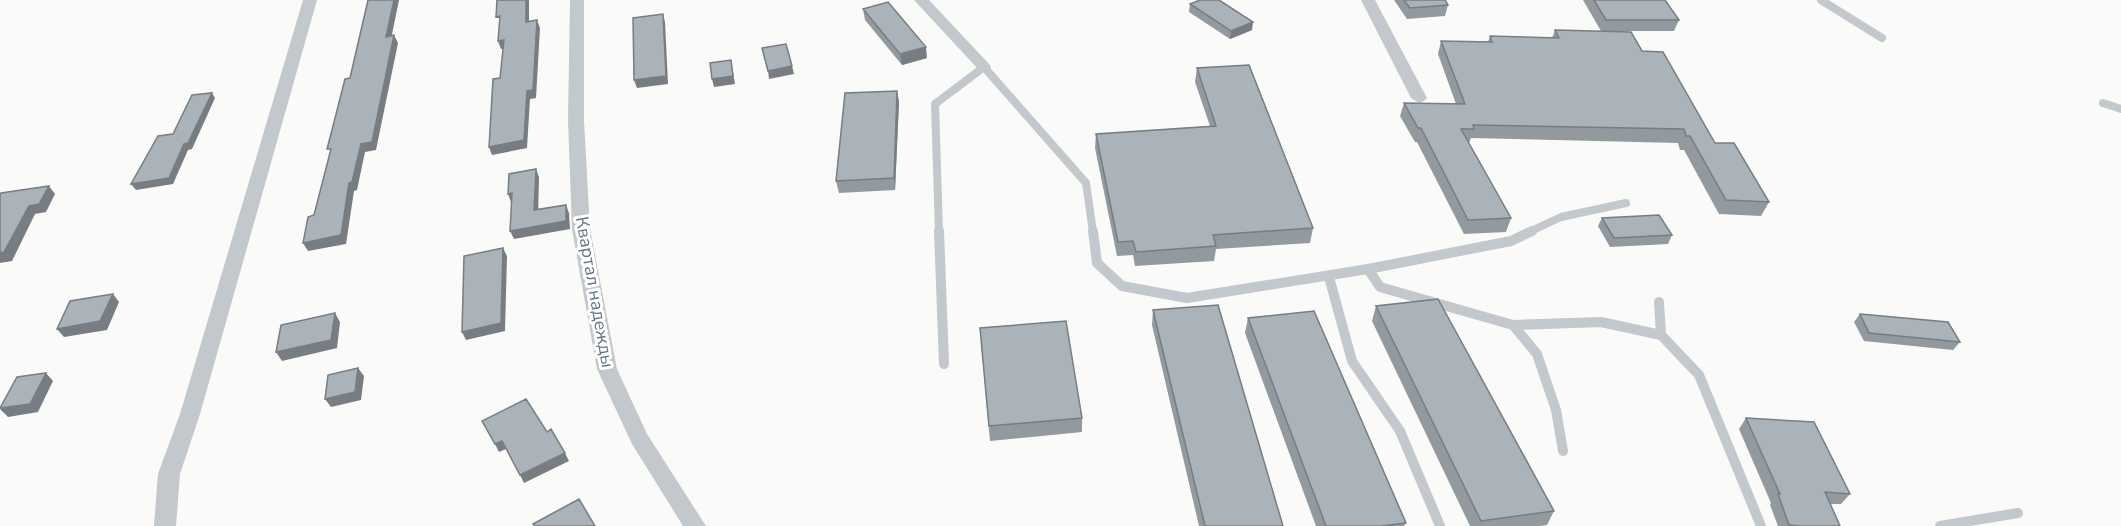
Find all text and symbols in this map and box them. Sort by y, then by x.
street label: Квартал надежды [570,215,620,369]

